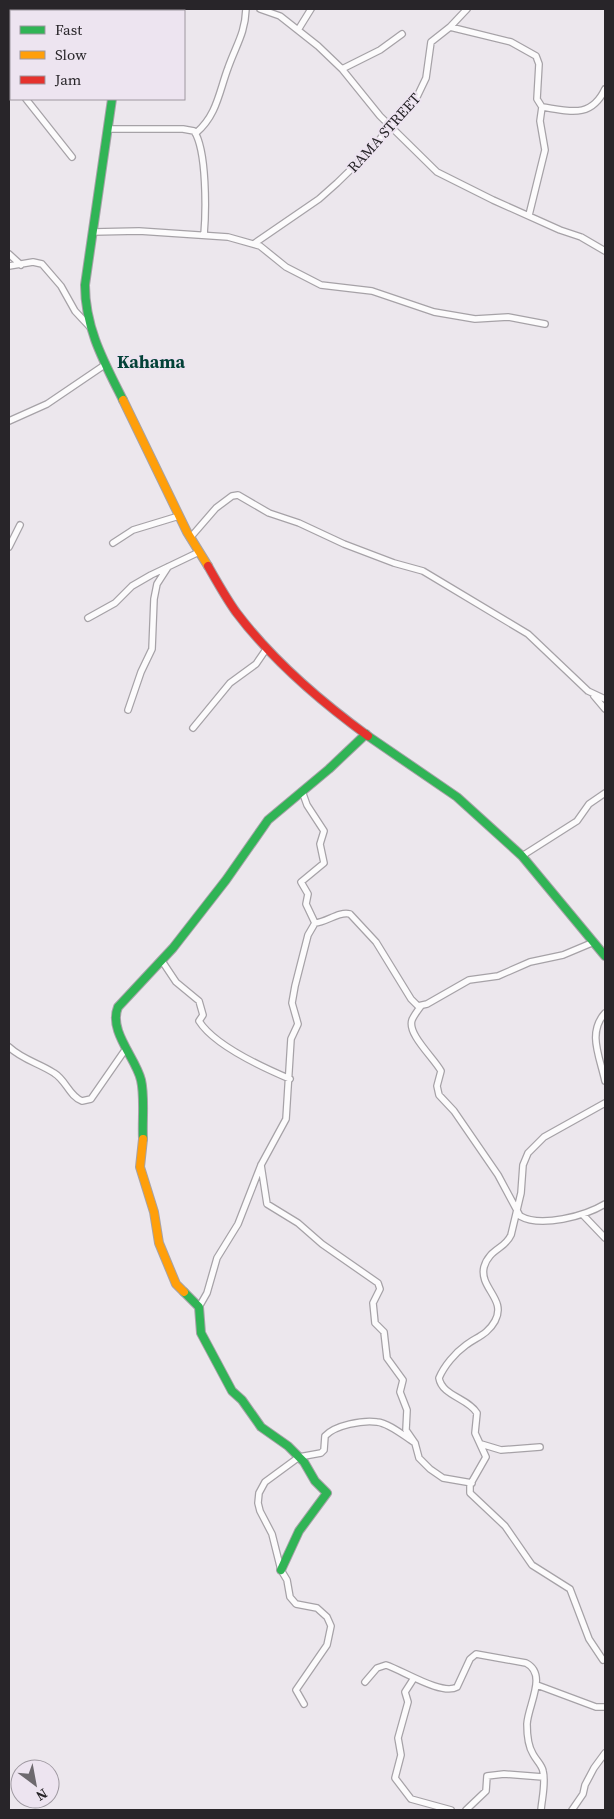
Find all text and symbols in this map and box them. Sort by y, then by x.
legend [10,10,185,100]
text: Fast [55,19,82,40]
text: Slow [55,44,87,65]
text: Jam [54,69,82,90]
street label: RAMA STREET [342,88,425,177]
district label: Kahama [117,349,186,374]
north arrow [10,1759,60,1809]
text: N [32,1784,52,1806]

